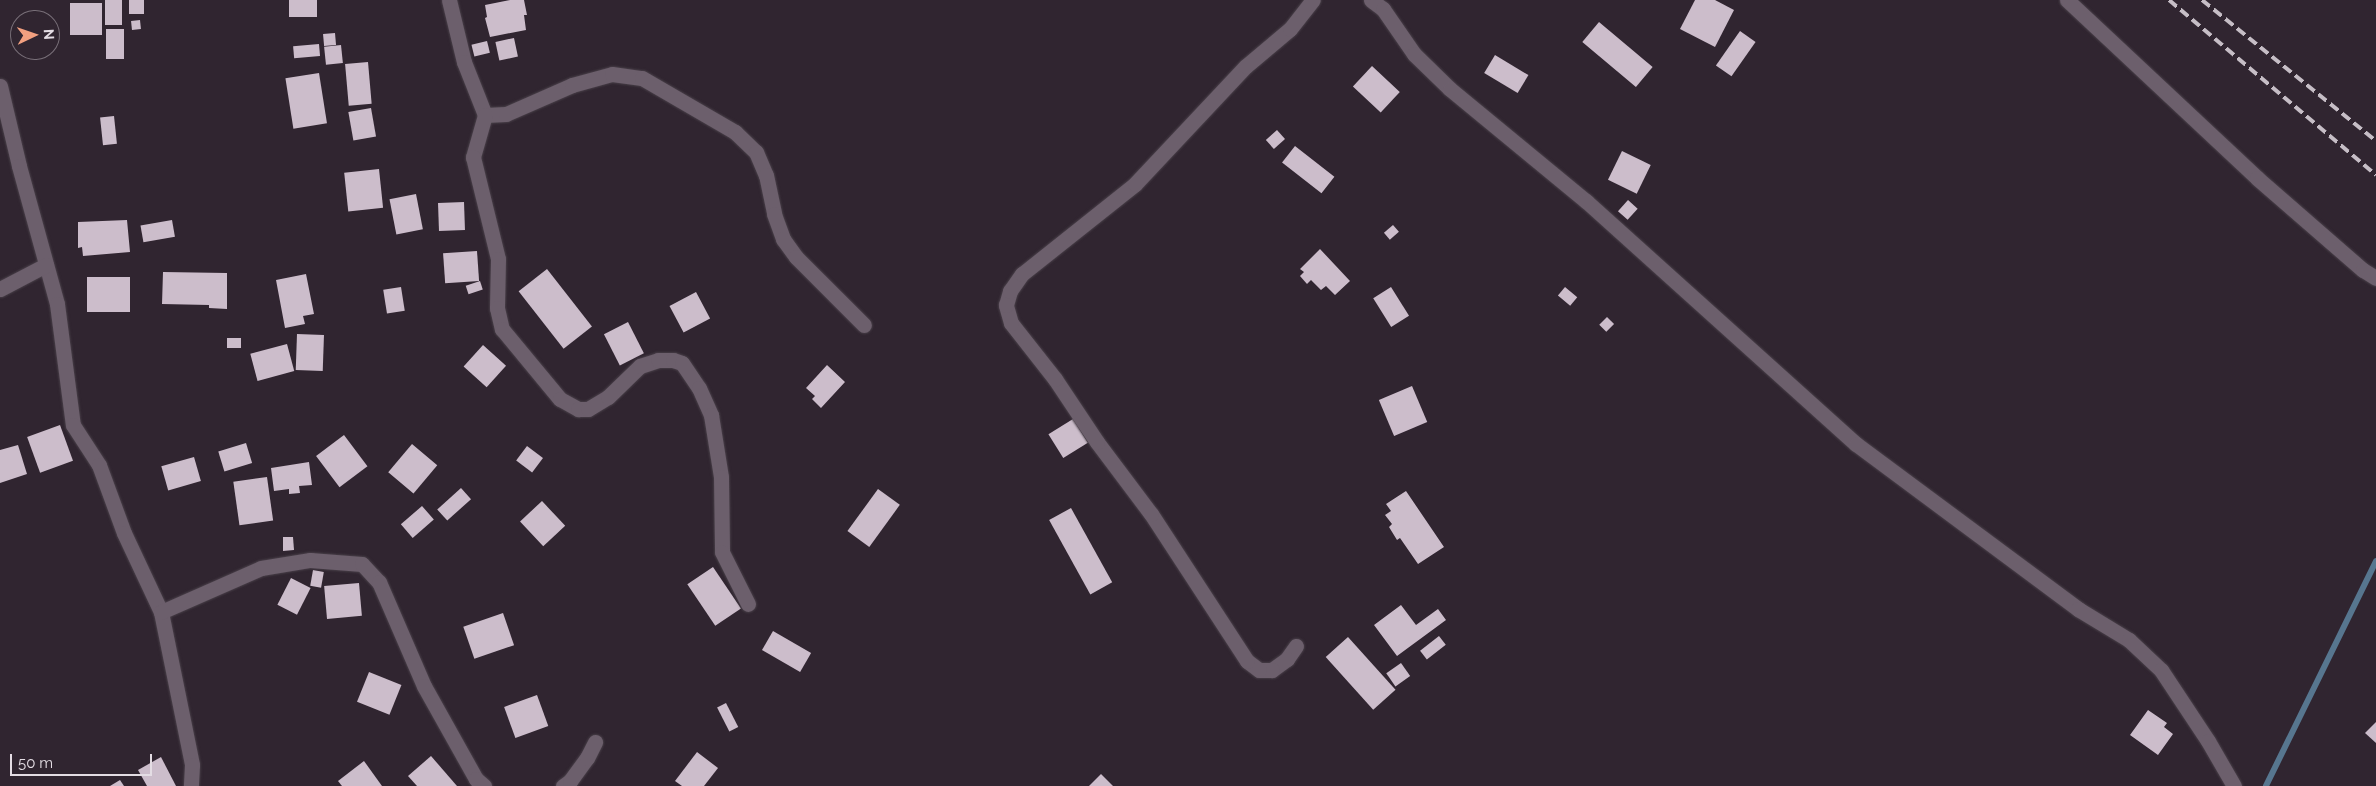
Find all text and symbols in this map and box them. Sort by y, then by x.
north arrow [10,10,60,60]
text: N [41,29,57,40]
scale bar [12,744,155,776]
text: 50 m [18,754,53,772]

